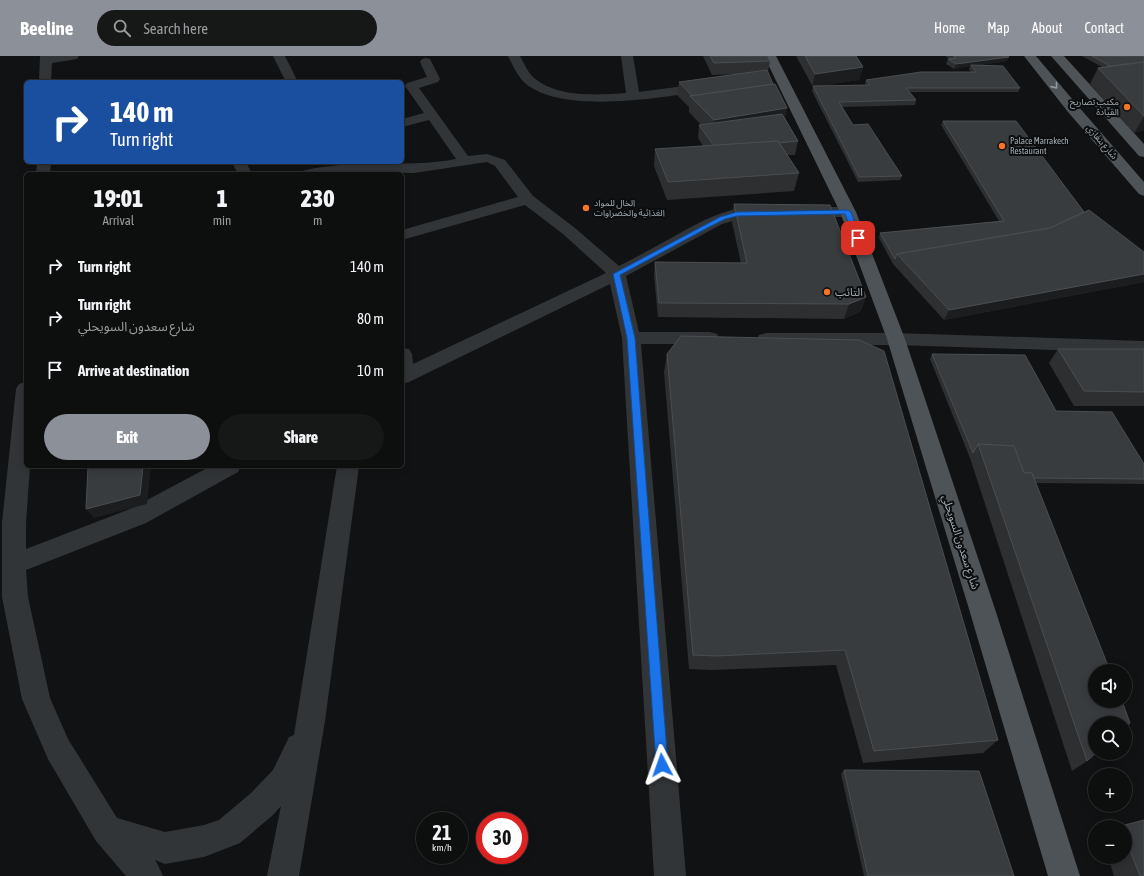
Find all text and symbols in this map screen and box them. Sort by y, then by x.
search box [97,10,377,46]
text: Beeline [20,17,73,39]
icon: search [111,17,133,39]
text: Search here [143,20,208,37]
text: Home [934,20,965,36]
text: Map [987,20,1010,36]
text: About [1032,20,1063,36]
text: Contact [1085,20,1124,36]
one-way arrow [1050,82,1057,89]
icon: right [44,96,96,148]
text: 140 m [110,96,173,128]
place label: مكتب تصاريح القيادة [1070,97,1119,117]
marker: مكتب تصاريح القيادة [1122,102,1132,112]
street label: شارع بنغازي [1083,123,1119,162]
text: Turn right [110,129,173,150]
place label: Palace Marrakech Restaurant [1010,136,1069,156]
marker: Palace Marrakech Restaurant [997,141,1007,151]
text: 19:01 [93,185,143,212]
text: 1 [216,185,228,212]
text: 230 [301,185,335,212]
place label: الخال للمواد الغذائية والخضراوات [594,198,665,219]
marker: الخال للمواد الغذائية والخضراوات [581,203,591,213]
text: Arrival [102,213,134,228]
text: min [213,213,231,228]
text: m [313,213,322,228]
pin [841,221,875,255]
icon: arrive [847,227,869,249]
icon: right [44,255,66,277]
text: Turn right [78,258,131,275]
text: 140 m [350,258,384,275]
place label: التائب [835,286,863,299]
marker: التائب [822,287,832,297]
text: Turn right [78,296,131,313]
icon: right [44,307,66,329]
text: 80 m [357,310,384,327]
text: شارع سعدون السويحلي [78,319,195,334]
icon: arrive [44,359,66,381]
text: Arrive at destination [78,362,189,379]
text: 10 m [357,362,384,379]
button: Exit [44,414,210,460]
button: Share [218,414,384,460]
street label: شارع سعدون السويحلي [937,493,982,592]
map controls [1088,664,1132,864]
button: sound [1088,664,1132,708]
button: search [1088,716,1132,760]
position arrow [641,744,683,786]
button: + [1088,768,1132,812]
speed limit sign: 30 [476,812,528,864]
button: − [1088,820,1132,864]
text: 21 [433,821,451,844]
text: km/h [432,842,452,853]

